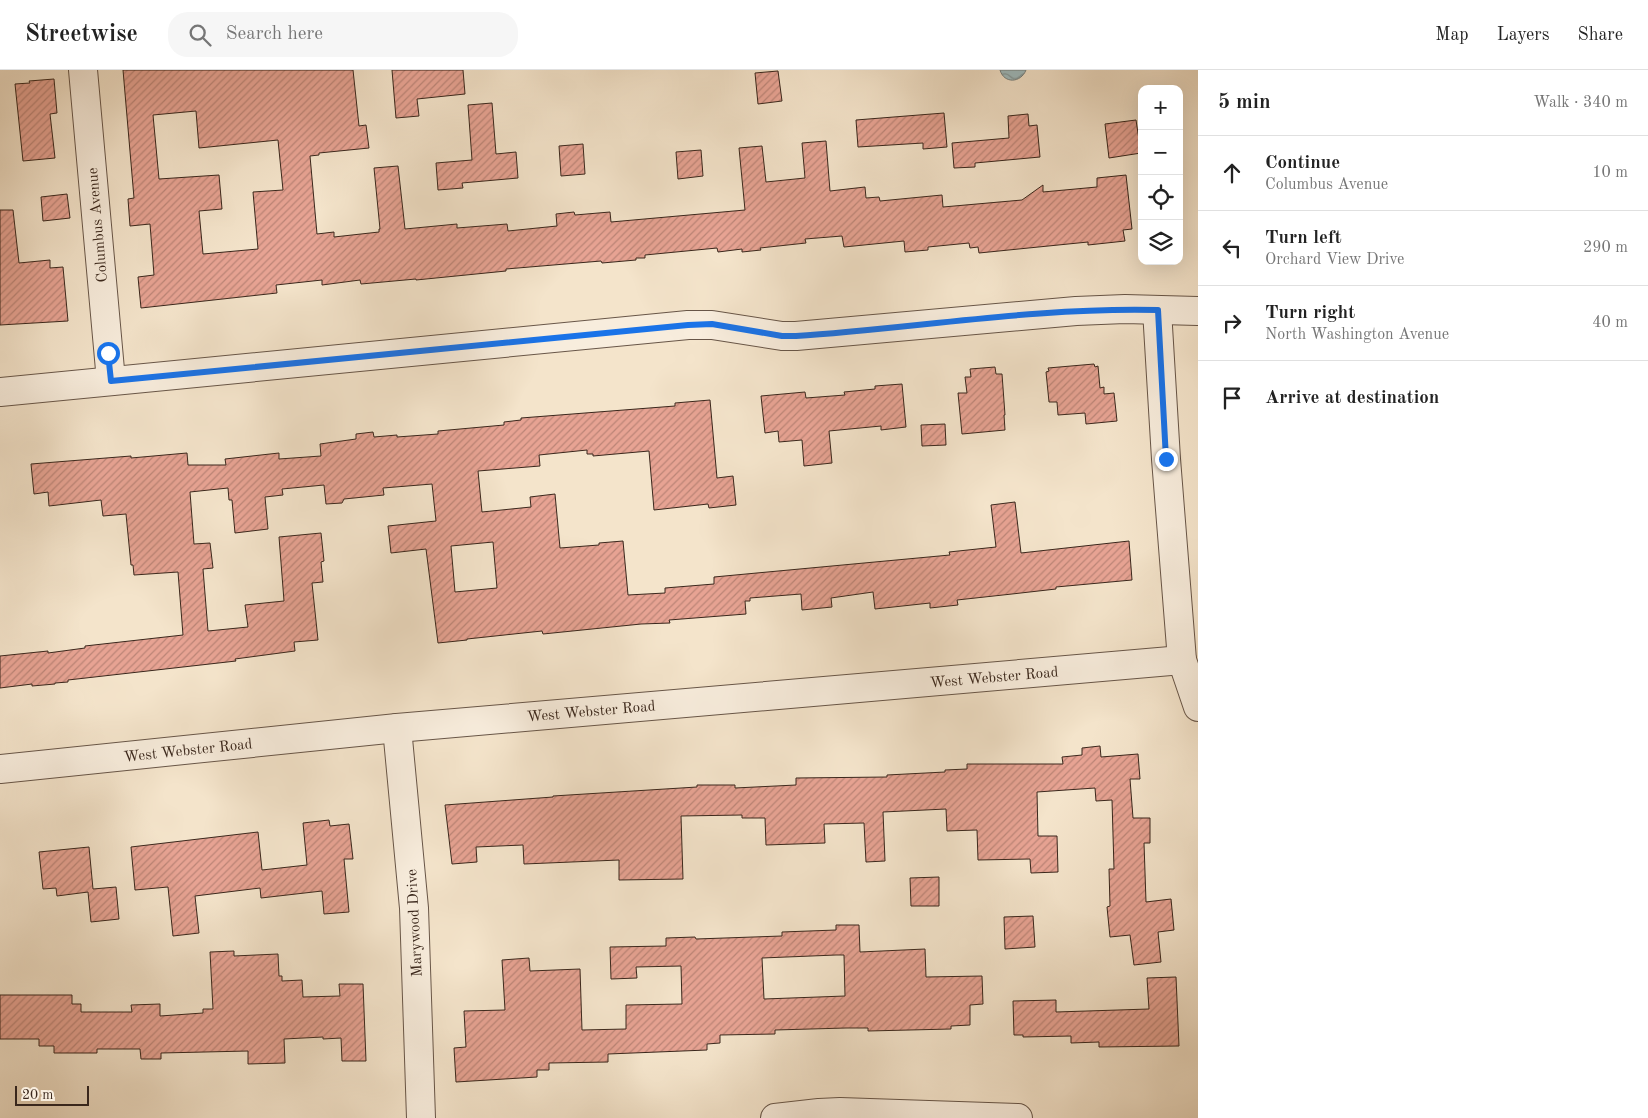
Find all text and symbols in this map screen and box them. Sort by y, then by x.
search box [168,12,518,57]
icon: search [186,21,214,49]
text: Streetwise [25,23,138,47]
text: Search here [226,25,323,44]
text: Map [1435,26,1469,44]
text: Layers [1497,26,1549,44]
text: Share [1577,26,1623,44]
map controls [1138,85,1183,265]
button: + [1138,85,1183,130]
text: 5 min [1218,92,1271,113]
text: Walk · 340 m [1533,95,1628,111]
button: − [1138,130,1183,175]
text: Continue [1265,154,1340,173]
icon: ahead [1218,159,1246,187]
text: 10 m [1592,165,1628,181]
street label: Columbus Avenue [86,167,111,283]
button: locate [1138,175,1183,220]
text: Columbus Avenue [1265,177,1388,193]
button: layers [1138,220,1183,265]
text: Turn left [1265,229,1342,248]
icon: left [1218,234,1246,262]
text: 290 m [1583,240,1628,256]
text: Orchard View Drive [1265,252,1404,268]
text: Turn right [1265,304,1355,323]
icon: right [1218,309,1246,337]
text: 40 m [1592,315,1628,331]
text: North Washington Avenue [1265,327,1449,343]
route start [97,342,120,365]
icon: arrive [1218,384,1246,412]
text: Arrive at destination [1265,389,1439,408]
route end [1155,448,1178,471]
street label: West Webster Road [929,665,1059,692]
street label: West Webster Road [526,699,656,726]
street label: West Webster Road [123,737,253,766]
street label: Marywood Drive [405,869,426,977]
scale bar [15,1083,89,1106]
text: 20 m [22,1088,53,1102]

